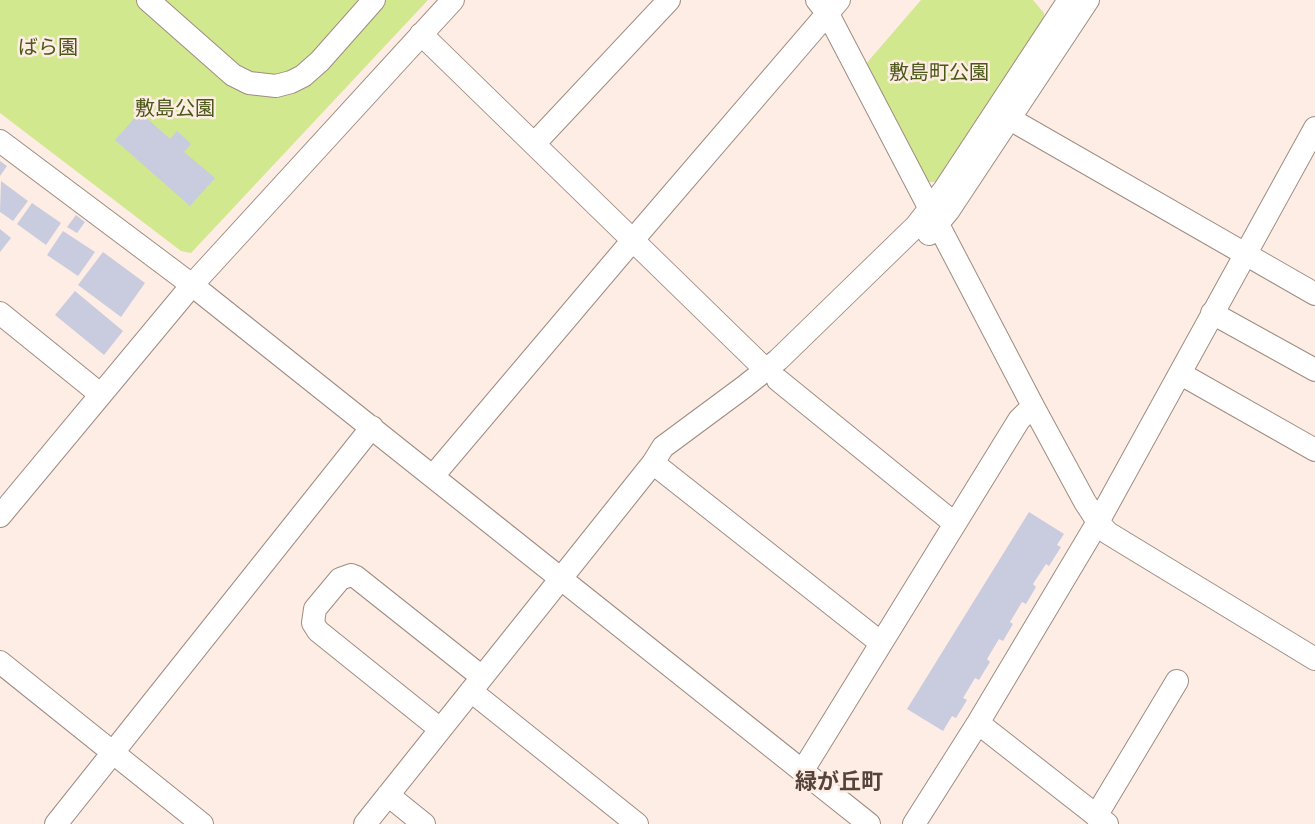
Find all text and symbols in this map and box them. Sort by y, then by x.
park label: ばら園 [18,36,78,60]
park label: 敷島町公園 [889,61,989,85]
park label: 敷島公園 [135,97,215,121]
district label: 緑が丘町 [795,769,883,795]

